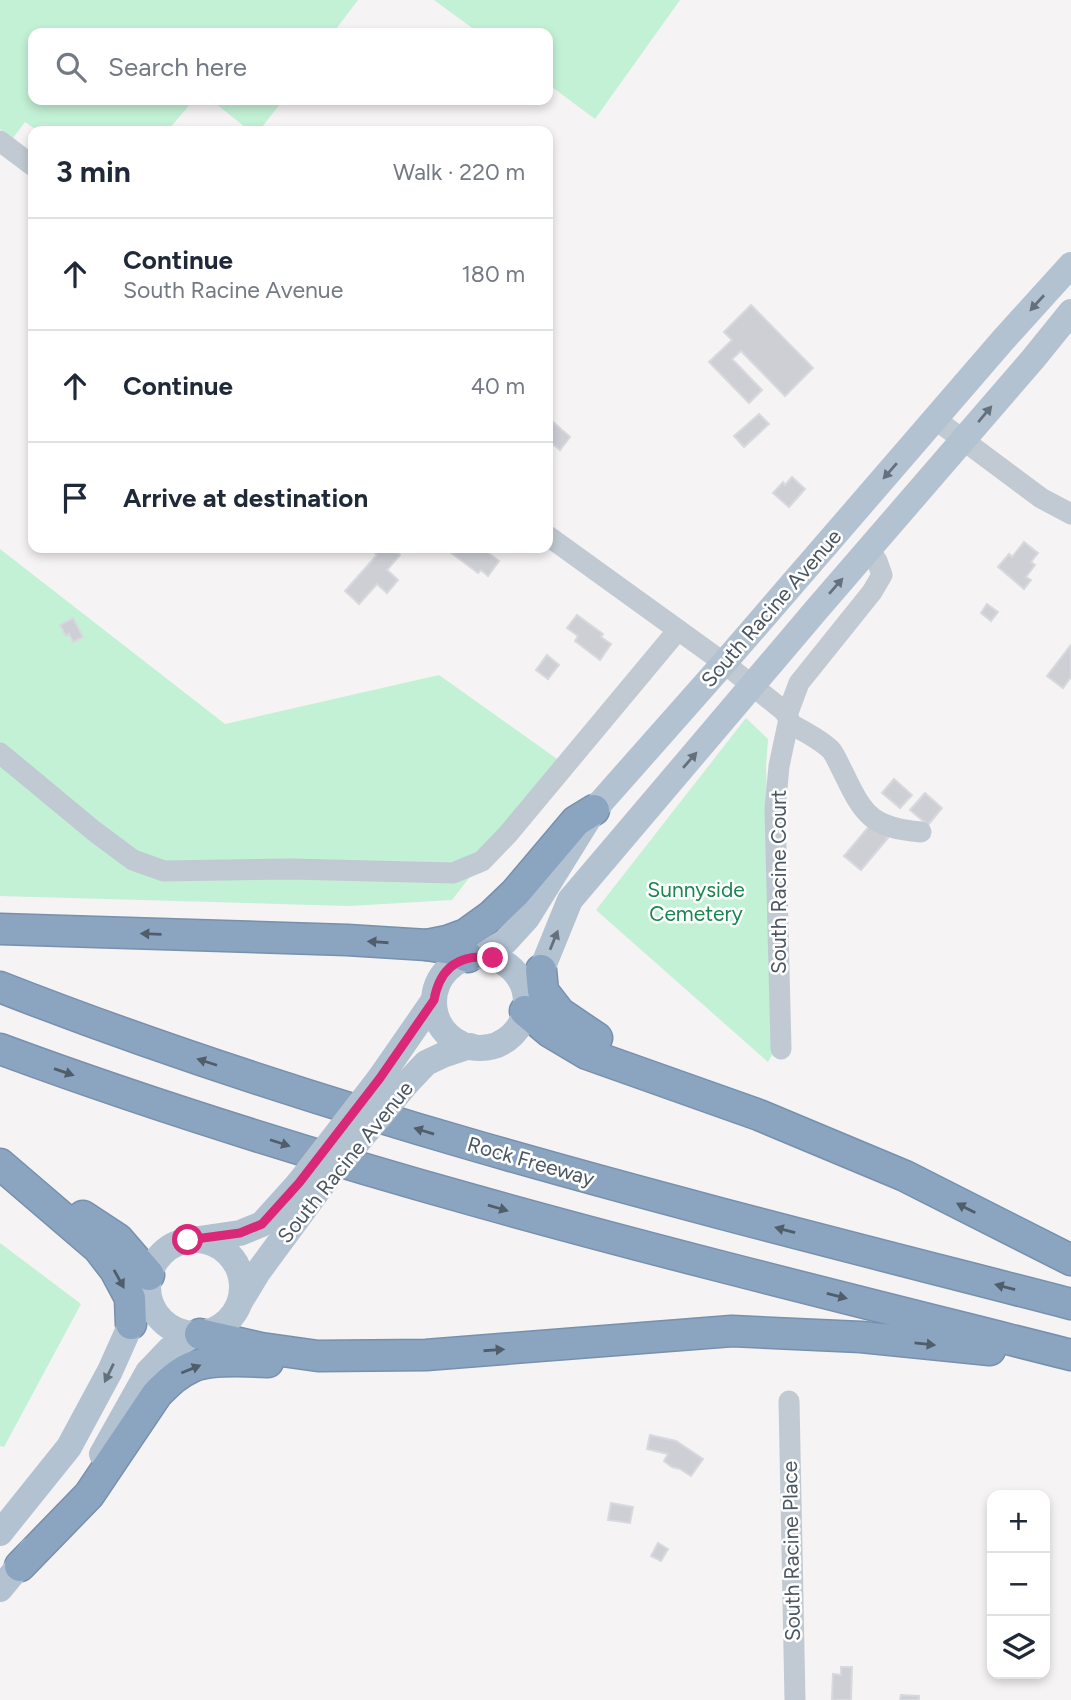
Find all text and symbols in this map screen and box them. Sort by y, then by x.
search box [28,28,553,105]
icon: search [52,48,90,86]
text: Search here [108,51,247,83]
text: 3 min [56,153,131,190]
text: Walk · 220 m [393,158,525,186]
text: Continue [123,244,233,276]
icon: ahead [56,255,94,293]
text: 180 m [461,260,525,288]
text: South Racine Avenue [123,276,343,304]
one-way arrow [1030,294,1045,311]
icon: ahead [56,367,94,405]
text: Continue [123,370,233,402]
text: 40 m [471,372,525,400]
one-way arrow [977,405,993,423]
one-way arrow [883,462,898,479]
icon: arrive [56,479,94,517]
text: Arrive at destination [123,482,368,514]
street label: South Racine Avenue [696,524,846,692]
one-way arrow [828,577,844,595]
one-way arrow [682,752,697,769]
street label: South Racine Court [766,790,791,974]
park label: Sunnyside Cemetery [647,877,745,926]
one-way arrow [139,928,161,939]
one-way arrow [548,930,559,951]
one-way arrow [367,936,389,947]
route end [477,942,508,973]
one-way arrow [196,1056,217,1067]
one-way arrow [54,1067,75,1078]
street label: South Racine Avenue [272,1076,418,1248]
one-way arrow [413,1125,434,1135]
street label: Rock Freeway [465,1131,597,1191]
one-way arrow [270,1139,291,1149]
one-way arrow [956,1202,976,1213]
one-way arrow [488,1204,509,1214]
route start [172,1224,203,1255]
one-way arrow [774,1224,796,1235]
one-way arrow [113,1269,125,1288]
one-way arrow [994,1281,1016,1292]
one-way arrow [826,1291,848,1302]
one-way arrow [915,1338,937,1349]
one-way arrow [483,1344,505,1355]
one-way arrow [103,1363,115,1383]
one-way arrow [181,1364,202,1375]
street label: South Racine Place [777,1461,805,1641]
map controls [987,1490,1050,1679]
button: + [987,1490,1050,1553]
button: − [987,1553,1050,1616]
button: layers [987,1616,1050,1679]

